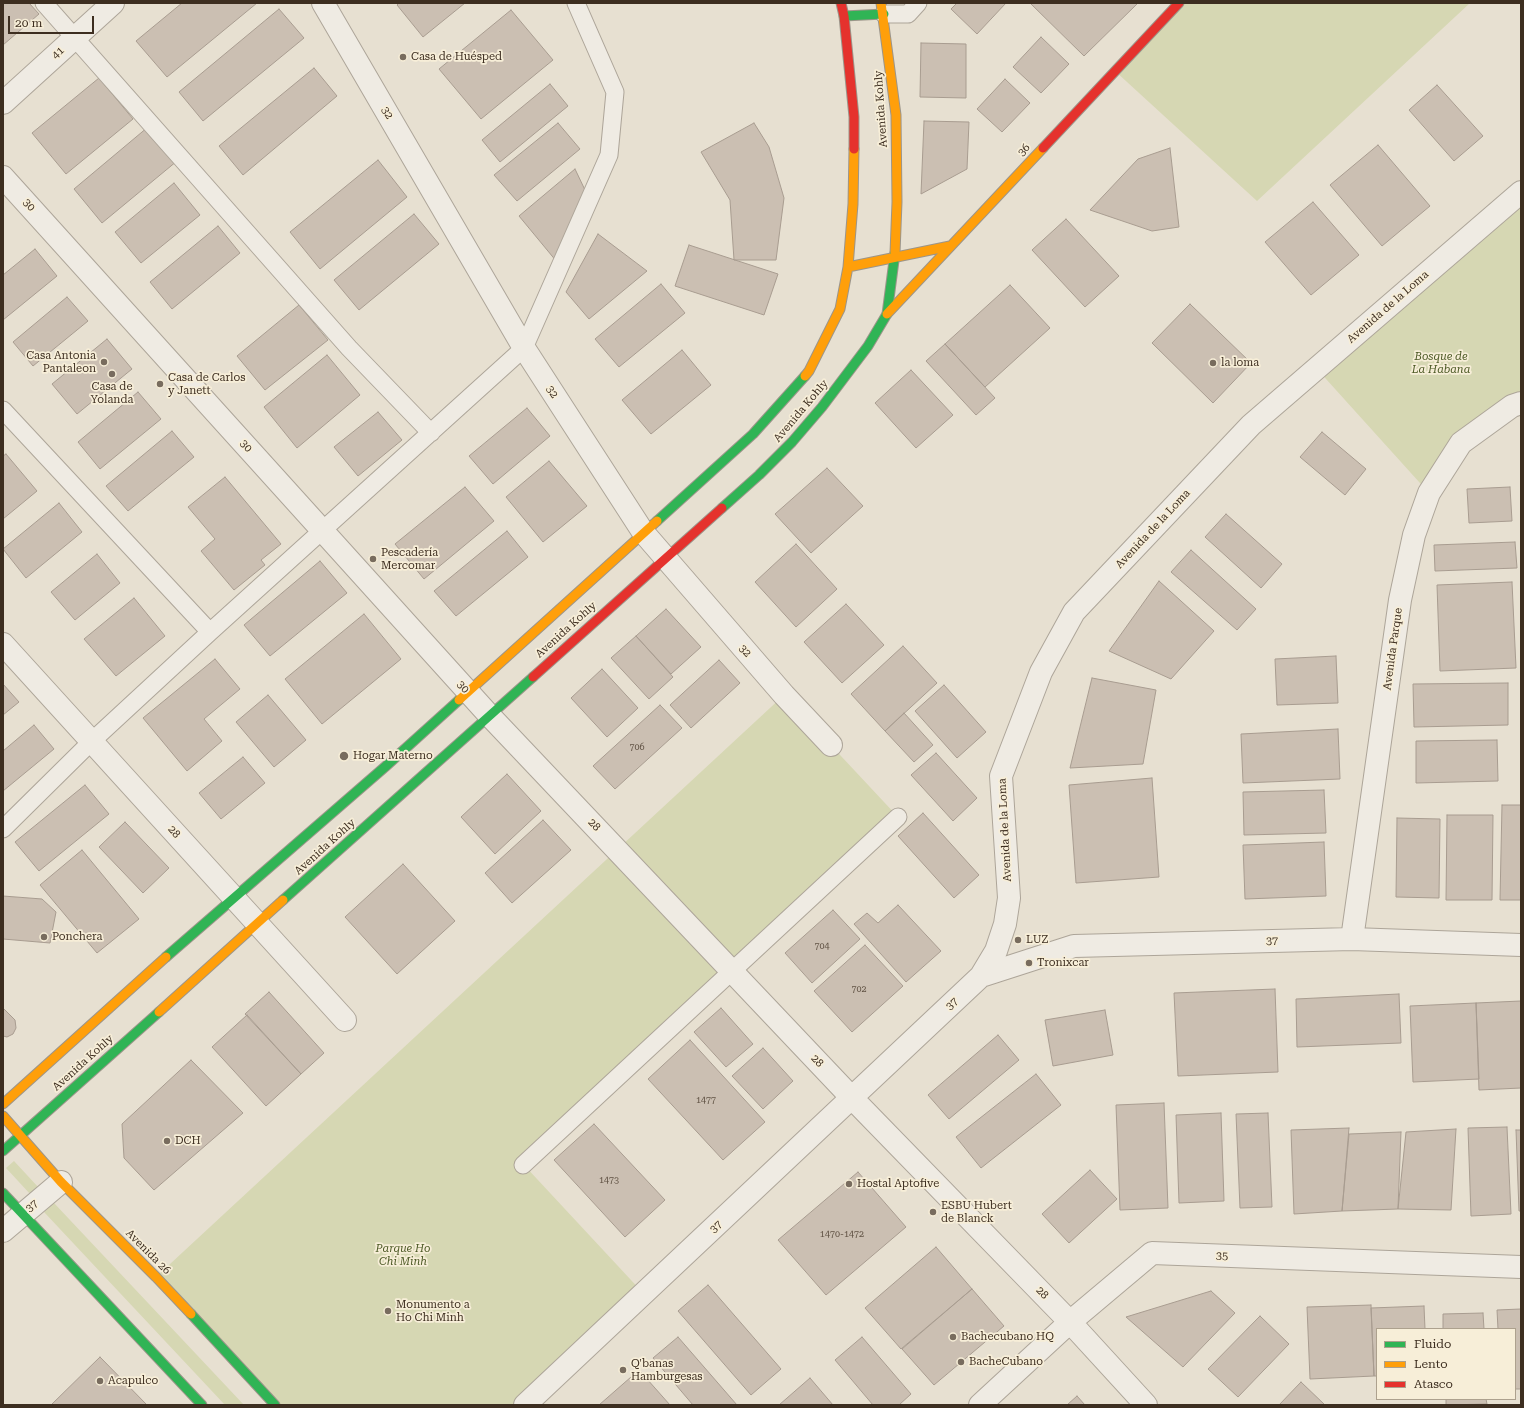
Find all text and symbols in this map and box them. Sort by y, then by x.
scale bar [10,8,96,34]
text: 20 m [15,16,42,30]
street label: 41 [49,44,67,62]
place label: Casa de Huésped [411,50,502,64]
marker: Casa de Huésped [398,52,408,62]
street label: Avenida Kohly [872,70,890,148]
street label: 32 [378,104,396,122]
street label: 36 [1015,141,1033,159]
street label: 30 [20,196,38,214]
street label: Avenida de la Loma [1345,268,1431,346]
place label: Casa Antonia Pantaleon [26,349,96,375]
park label: Bosque de La Habana [1412,350,1470,376]
place label: la loma [1221,356,1259,370]
marker: Casa Antonia Pantaleon [99,357,109,367]
marker: la loma [1208,358,1218,368]
marker: Casa de Yolanda [107,369,117,379]
place label: Casa de Carlos y Janett [168,371,245,397]
street label: Avenida Kohly [771,377,831,445]
marker: Casa de Carlos y Janett [155,379,165,389]
place label: Casa de Yolanda [91,380,133,406]
street label: 32 [543,383,561,401]
street label: 30 [237,437,255,455]
street label: Avenida de la Loma [1113,487,1193,571]
place label: Pescadería Mercomar [381,546,438,572]
marker: Pescadería Mercomar [368,554,378,564]
street label: Avenida Kohly [533,599,599,661]
street label: Avenida Parque [1381,607,1405,691]
street label: 32 [736,642,754,660]
street label: 30 [454,678,472,696]
house number: 706 [629,742,645,752]
place label: Hogar Materno [353,749,433,763]
marker: Hogar Materno [338,750,350,762]
street label: Avenida de la Loma [996,778,1014,882]
street label: Avenida Kohly [292,816,358,878]
street label: 28 [585,816,603,834]
street label: 28 [165,823,183,841]
place label: Ponchera [52,930,102,944]
marker: Ponchera [39,932,49,942]
place label: LUZ [1026,933,1048,947]
street label: 37 [1266,934,1278,948]
marker: LUZ [1013,935,1023,945]
house number: 704 [814,941,830,951]
place label: Tronixcar [1037,956,1089,970]
marker: Tronixcar [1024,958,1034,968]
house number: 702 [851,984,867,994]
street label: 37 [943,995,961,1013]
street label: Avenida Kohly [50,1032,116,1094]
street label: 28 [808,1052,826,1070]
house number: 1477 [696,1095,716,1105]
place label: DCH [175,1134,201,1148]
marker: DCH [162,1136,172,1146]
house number: 1473 [599,1175,619,1185]
place label: Hostal Aptofive [857,1177,939,1191]
marker: Hostal Aptofive [844,1179,854,1189]
street label: 37 [23,1197,41,1215]
place label: ESBU Hubert de Blanck [941,1199,1012,1225]
marker: ESBU Hubert de Blanck [928,1207,938,1217]
street label: 37 [707,1218,725,1236]
street label: Avenida 26 [123,1227,173,1277]
house number: 1470-1472 [820,1229,864,1239]
park label: Parque Ho Chi Minh [376,1242,430,1268]
street label: 35 [1216,1249,1228,1263]
street label: 28 [1033,1284,1051,1302]
place label: Monumento a Ho Chi Minh [396,1298,470,1324]
marker: Monumento a Ho Chi Minh [383,1306,393,1316]
legend [1376,1328,1516,1400]
place label: Bachecubano HQ [961,1330,1054,1344]
marker: Bachecubano HQ [948,1332,958,1342]
text: Fluido [1414,1337,1451,1351]
place label: BacheCubano [969,1355,1043,1369]
place label: Q'banas Hamburgesas [631,1357,703,1383]
marker: BacheCubano [956,1357,966,1367]
text: Lento [1414,1357,1448,1371]
marker: Q'banas Hamburgesas [618,1365,628,1375]
place label: Acapulco [108,1374,158,1388]
marker: Acapulco [95,1376,105,1386]
text: Atasco [1414,1377,1453,1391]

